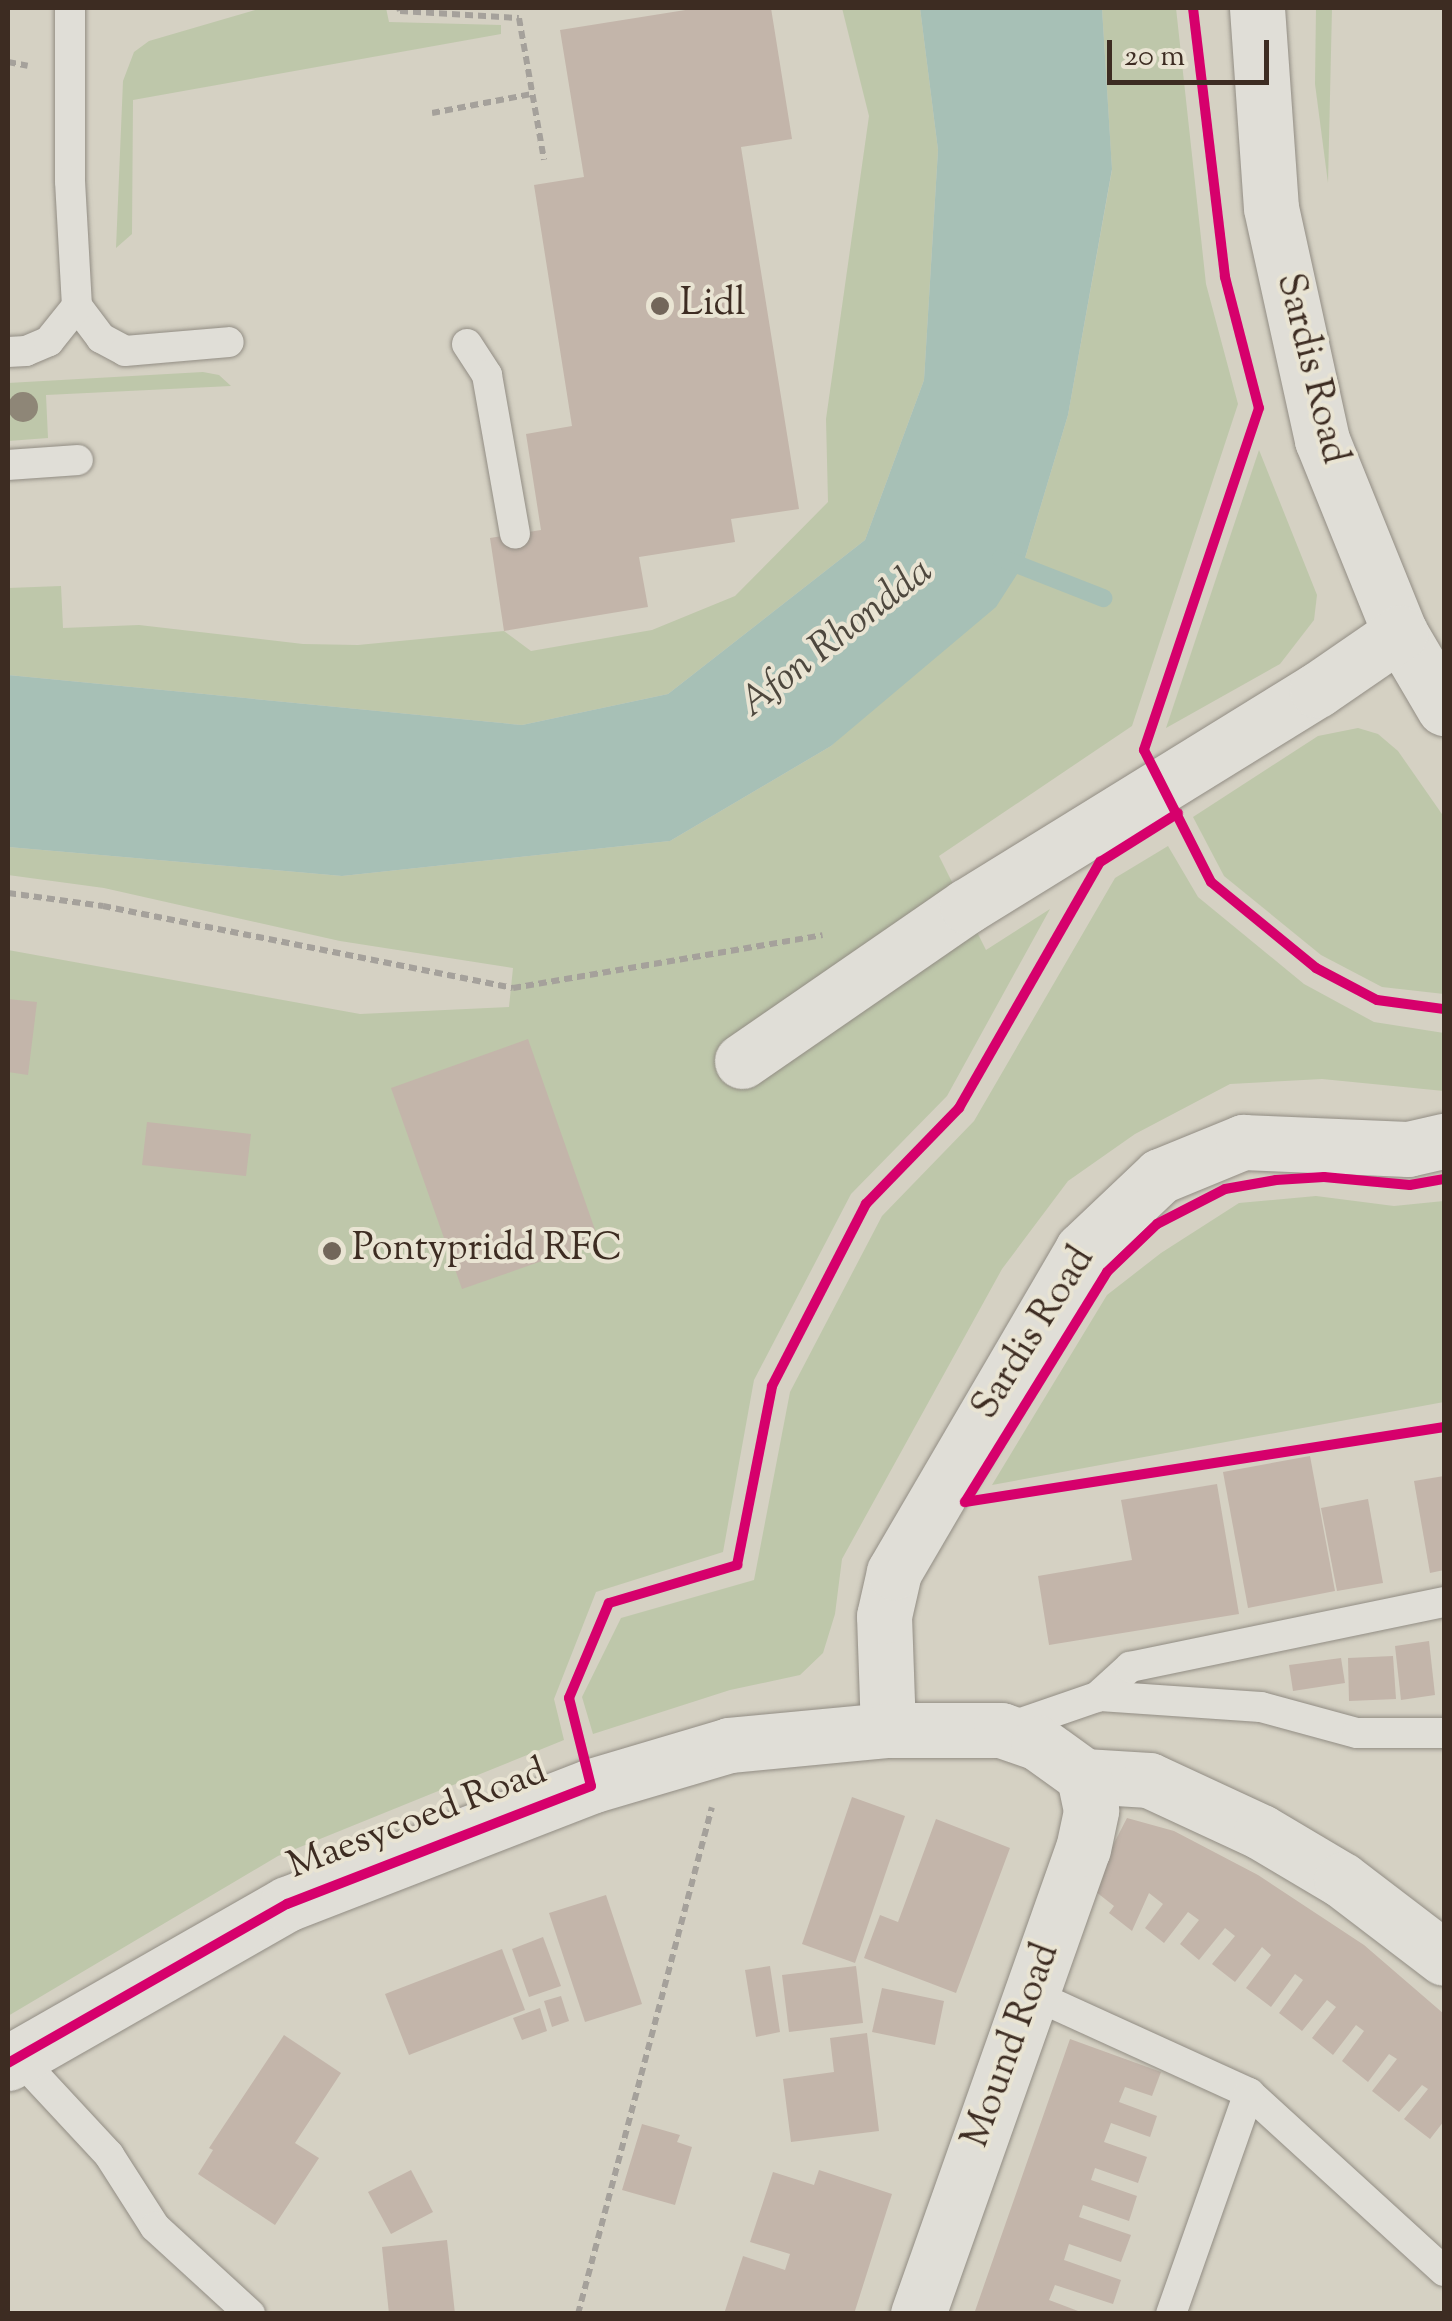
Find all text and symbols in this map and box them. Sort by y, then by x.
scale bar [1112,20,1274,82]
text: 20 m [1124,36,1185,79]
street label: Sardis Road [1264,269,1356,469]
place label: Lidl [680,283,746,329]
marker: Lidl [649,295,671,317]
water label: Afon Rhondda [731,549,943,729]
place label: Pontypridd RFC [352,1228,622,1274]
street label: Sardis Road [964,1239,1106,1429]
marker: Pontypridd RFC [321,1240,343,1262]
street label: Maesycoed Road [282,1751,554,1891]
street label: Mound Road [955,1938,1071,2154]

